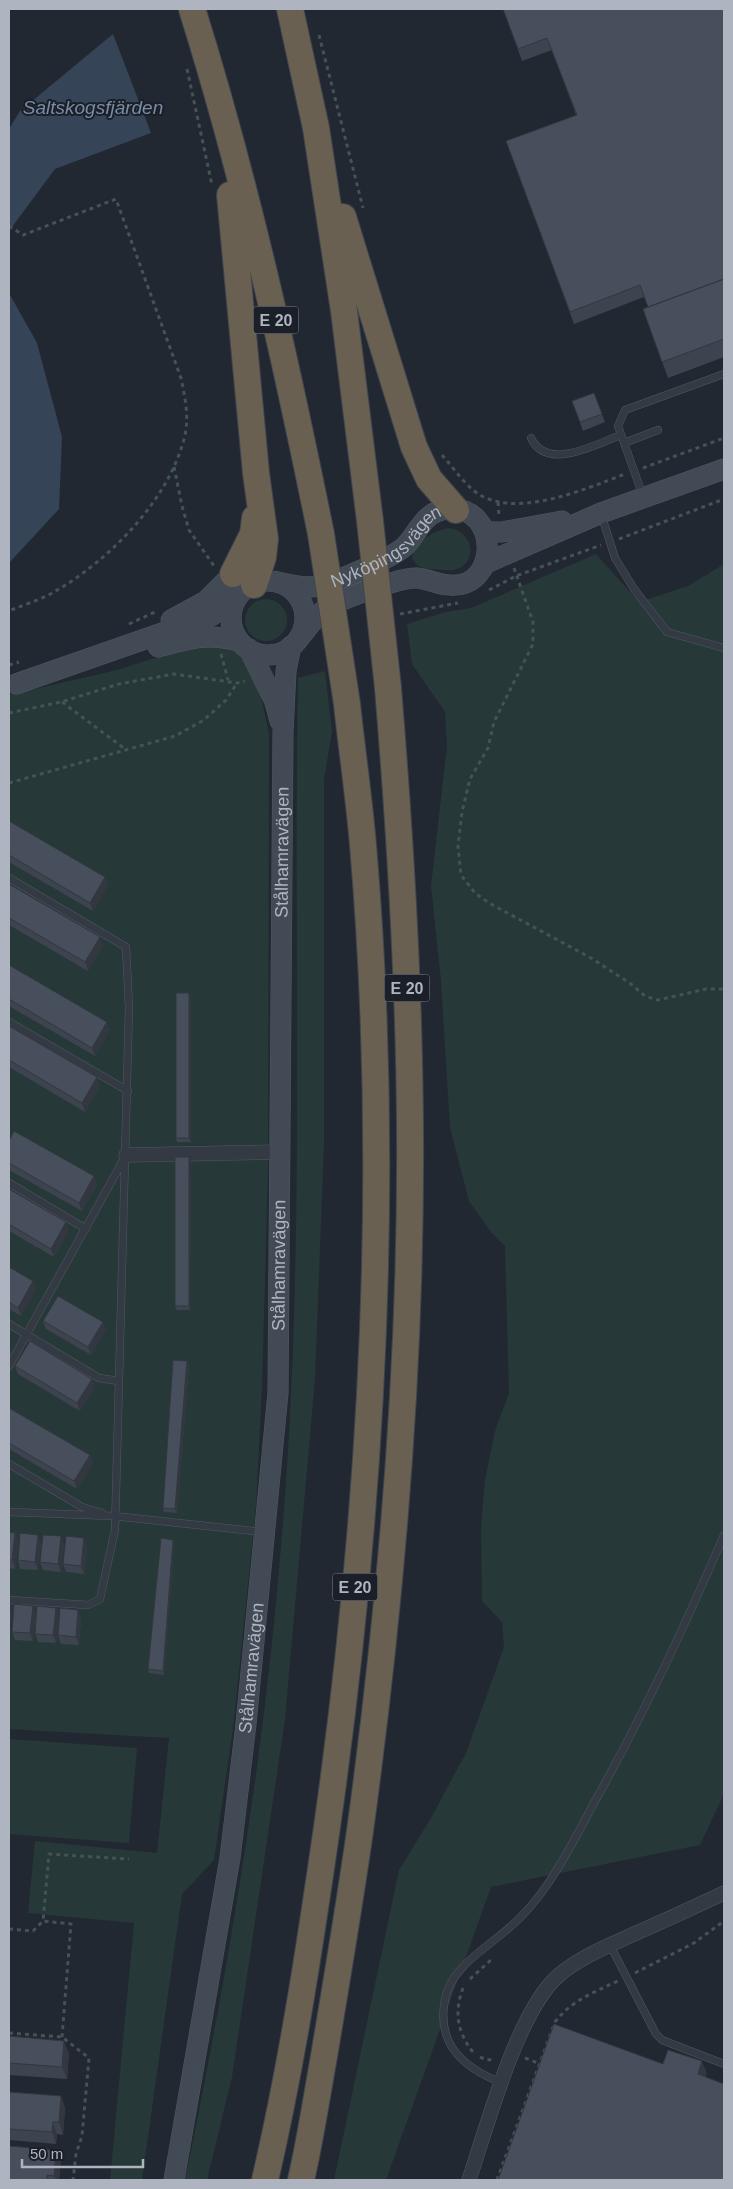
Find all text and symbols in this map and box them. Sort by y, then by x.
water label: Saltskogsfjärden [23,97,163,118]
road number: E 20 [254,306,298,334]
street label: Nyköpingsvägen [328,501,444,591]
street label: Stålhamravägen [272,787,293,918]
road number: E 20 [384,974,430,1001]
street label: Stålhamravägen [268,1200,289,1331]
road number: E 20 [332,1574,378,1600]
street label: Stålhamravägen [235,1602,268,1734]
scale bar [22,2136,144,2168]
text: 50 m [30,2145,63,2162]

